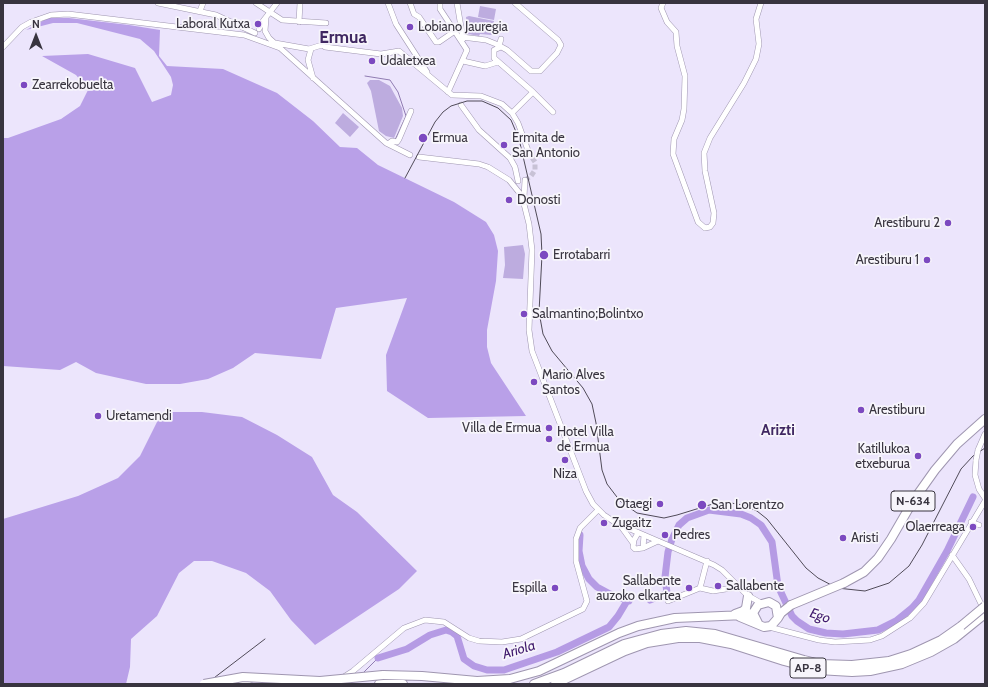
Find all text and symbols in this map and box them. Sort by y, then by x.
north arrow [16,16,56,56]
place label: Laboral Kutxa [176,16,250,32]
text: N [32,17,40,31]
marker: Laboral Kutxa [253,19,263,29]
place label: Lobiano Jauregia [418,19,508,35]
marker: Lobiano Jauregia [405,22,415,32]
district label: Ermua [319,28,367,48]
place label: Udaletxea [380,53,436,69]
marker: Udaletxea [367,56,377,66]
place label: Zearrekobuelta [32,77,113,93]
marker: Zearrekobuelta [19,80,29,90]
place label: Ermua [432,130,468,146]
place label: Ermita de San Antonio [512,130,580,161]
marker: Ermua [417,132,429,144]
marker: Ermita de San Antonio [499,140,509,150]
place label: Donosti [517,192,560,208]
marker: Donosti [504,195,514,205]
place label: Arestiburu 2 [874,215,940,231]
marker: Arestiburu 2 [943,218,953,228]
place label: Errotabarri [553,247,610,263]
marker: Errotabarri [538,249,550,261]
place label: Arestiburu 1 [856,252,919,268]
marker: Arestiburu 1 [922,255,932,265]
place label: Salmantino;Bolintxo [532,306,643,322]
marker: Salmantino;Bolintxo [519,309,529,319]
place label: Mario Alves Santos [542,367,605,398]
marker: Mario Alves Santos [529,377,539,387]
place label: Arestiburu [869,402,925,418]
marker: Arestiburu [856,405,866,415]
place label: Uretamendi [106,408,172,424]
marker: Uretamendi [93,411,103,421]
place label: Villa de Ermua [462,420,541,436]
district label: Arizti [761,422,795,440]
marker: Villa de Ermua [544,423,554,433]
place label: Hotel Villa de Ermua [557,424,614,455]
marker: Hotel Villa de Ermua [544,434,554,444]
place label: Katillukoa etxeburua [855,441,910,472]
marker: Katillukoa etxeburua [913,451,923,461]
marker: Niza [560,455,570,465]
place label: Niza [553,466,577,482]
road number: N-634 [891,491,935,511]
place label: Otaegi [615,496,652,512]
place label: San Lorentzo [711,497,784,513]
marker: Otaegi [655,499,665,509]
marker: San Lorentzo [696,499,708,511]
place label: Zugaitz [612,515,652,531]
marker: Zugaitz [599,518,609,528]
place label: Olaerreaga [905,519,965,535]
marker: Olaerreaga [968,522,978,532]
place label: Pedres [673,527,710,543]
marker: Pedres [660,530,670,540]
place label: Aristi [851,530,878,546]
marker: Aristi [838,533,848,543]
place label: Sallabente auzoko elkartea [596,573,681,604]
place label: Sallabente [726,578,784,594]
place label: Espilla [512,580,547,596]
marker: Sallabente [713,581,723,591]
marker: Espilla [550,583,560,593]
marker: Sallabente auzoko elkartea [684,583,694,593]
water label: Ego [808,605,832,627]
water label: Ariola [501,637,537,663]
road number: AP-8 [790,658,826,678]

